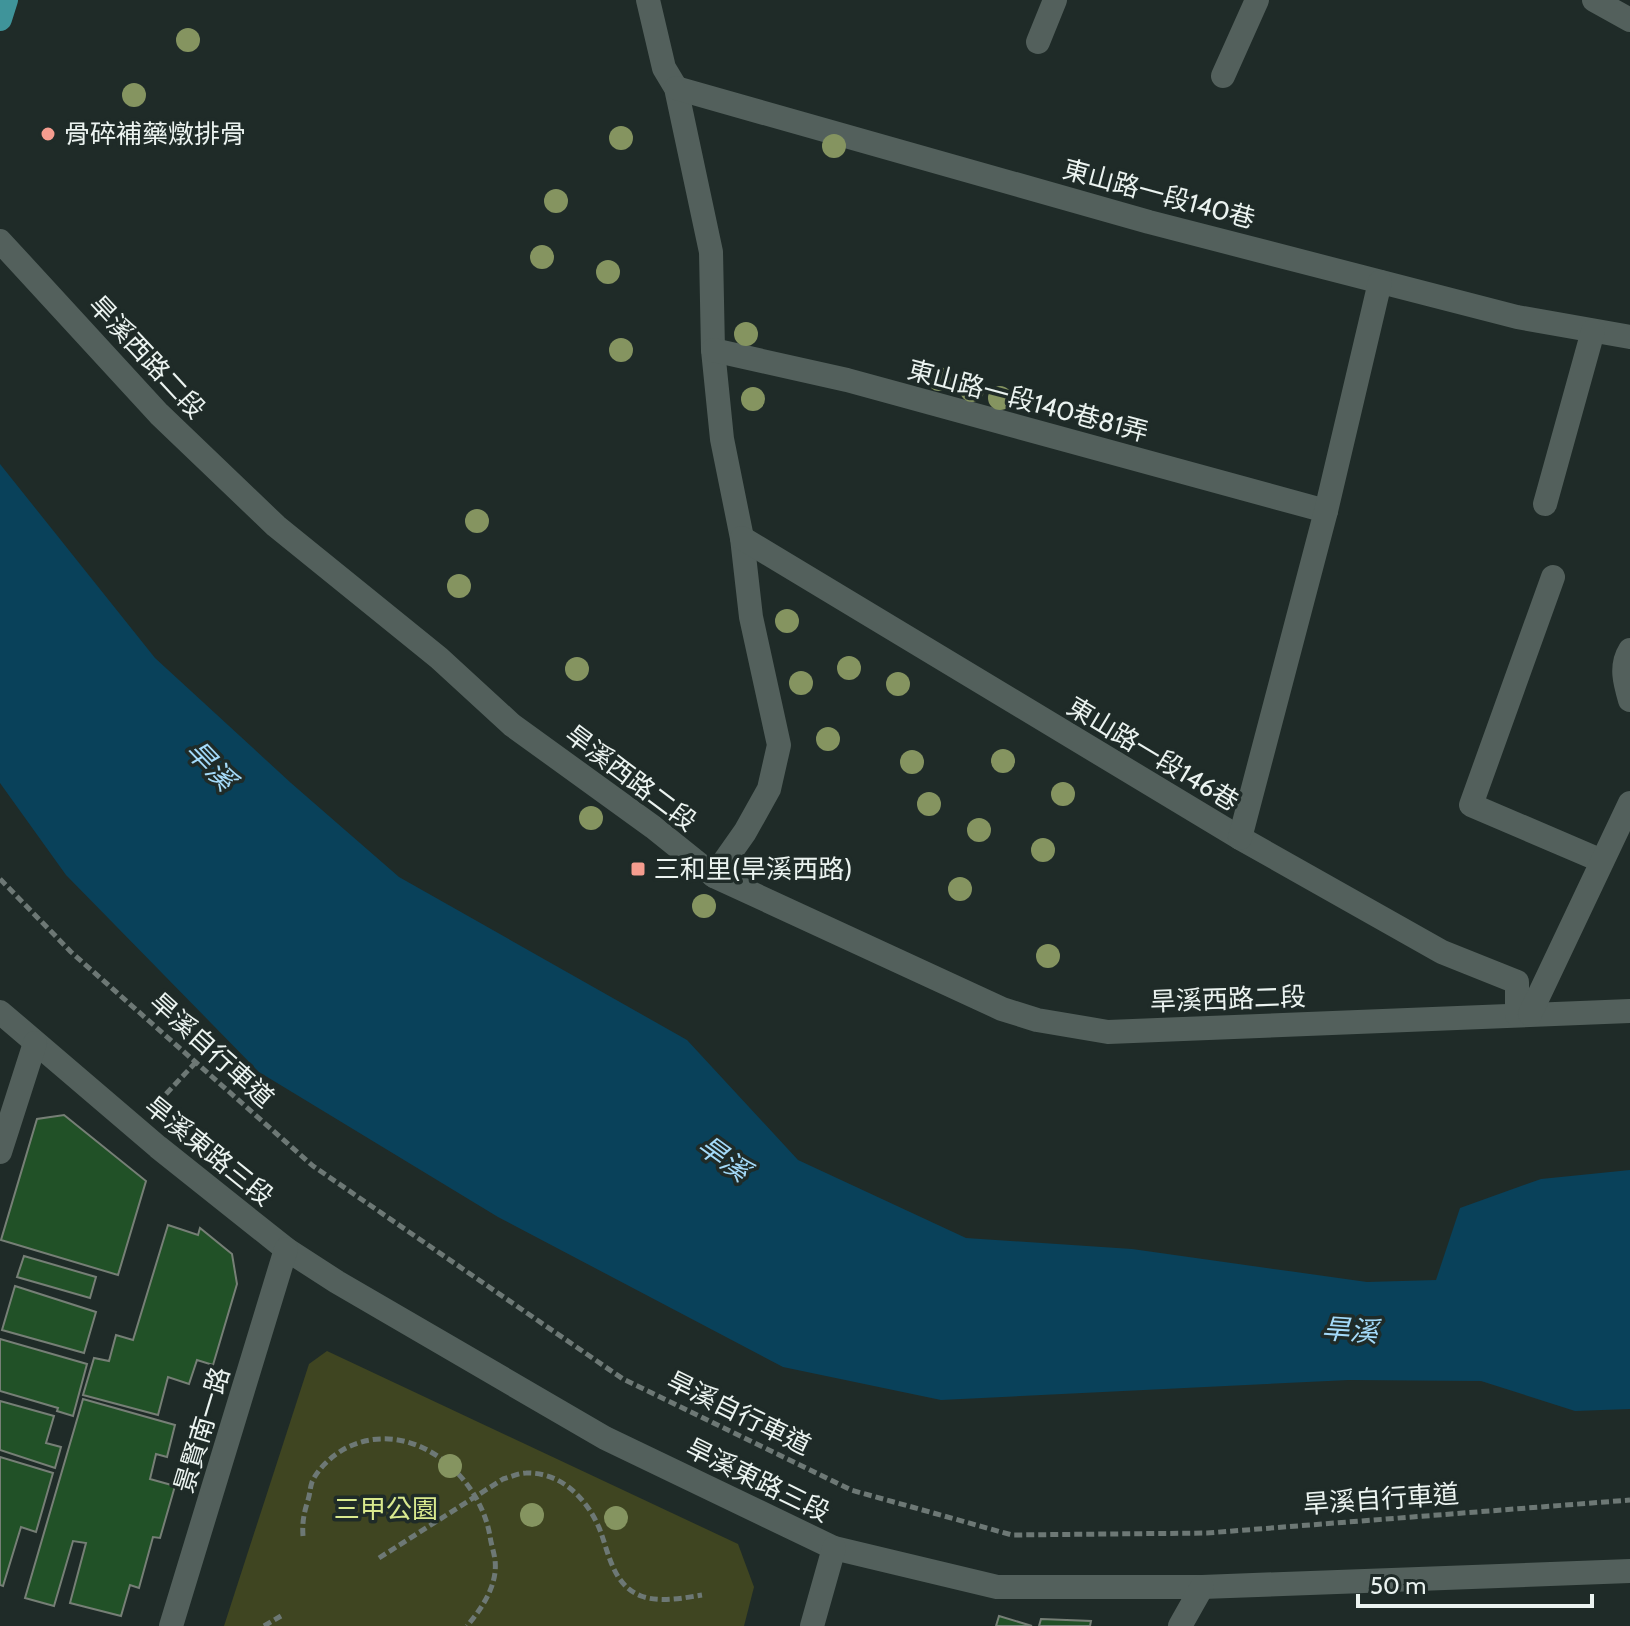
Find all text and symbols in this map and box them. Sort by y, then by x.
place label: 骨碎補藥燉排骨 [64,118,246,150]
marker: 骨碎補藥燉排骨 [39,125,57,143]
street label: 東山路一段140巷 [1059,153,1259,235]
street label: 旱溪西路二段 [82,289,212,425]
street label: 東山路一段140巷81弄 [904,353,1152,449]
street label: 東山路一段146巷 [1061,690,1245,818]
street label: 旱溪西路二段 [559,718,703,838]
water label: 旱溪 [179,733,245,800]
place label: 三和里(旱溪西路) [654,853,852,885]
marker: 三和里(旱溪西路) [629,860,647,878]
street label: 旱溪西路二段 [1149,980,1307,1018]
street label: 旱溪自行車道 [143,986,281,1114]
street label: 旱溪東路三段 [138,1089,280,1213]
water label: 旱溪 [691,1128,760,1191]
water label: 旱溪 [1321,1311,1383,1349]
street label: 景賢南一路 [168,1363,236,1497]
street label: 旱溪自行車道 [662,1364,816,1462]
street label: 旱溪東路三段 [681,1431,835,1529]
street label: 旱溪自行車道 [1302,1478,1460,1520]
park label: 三甲公園 [334,1493,438,1525]
scale bar [1358,1558,1592,1608]
text: 50 m [1370,1571,1426,1600]

